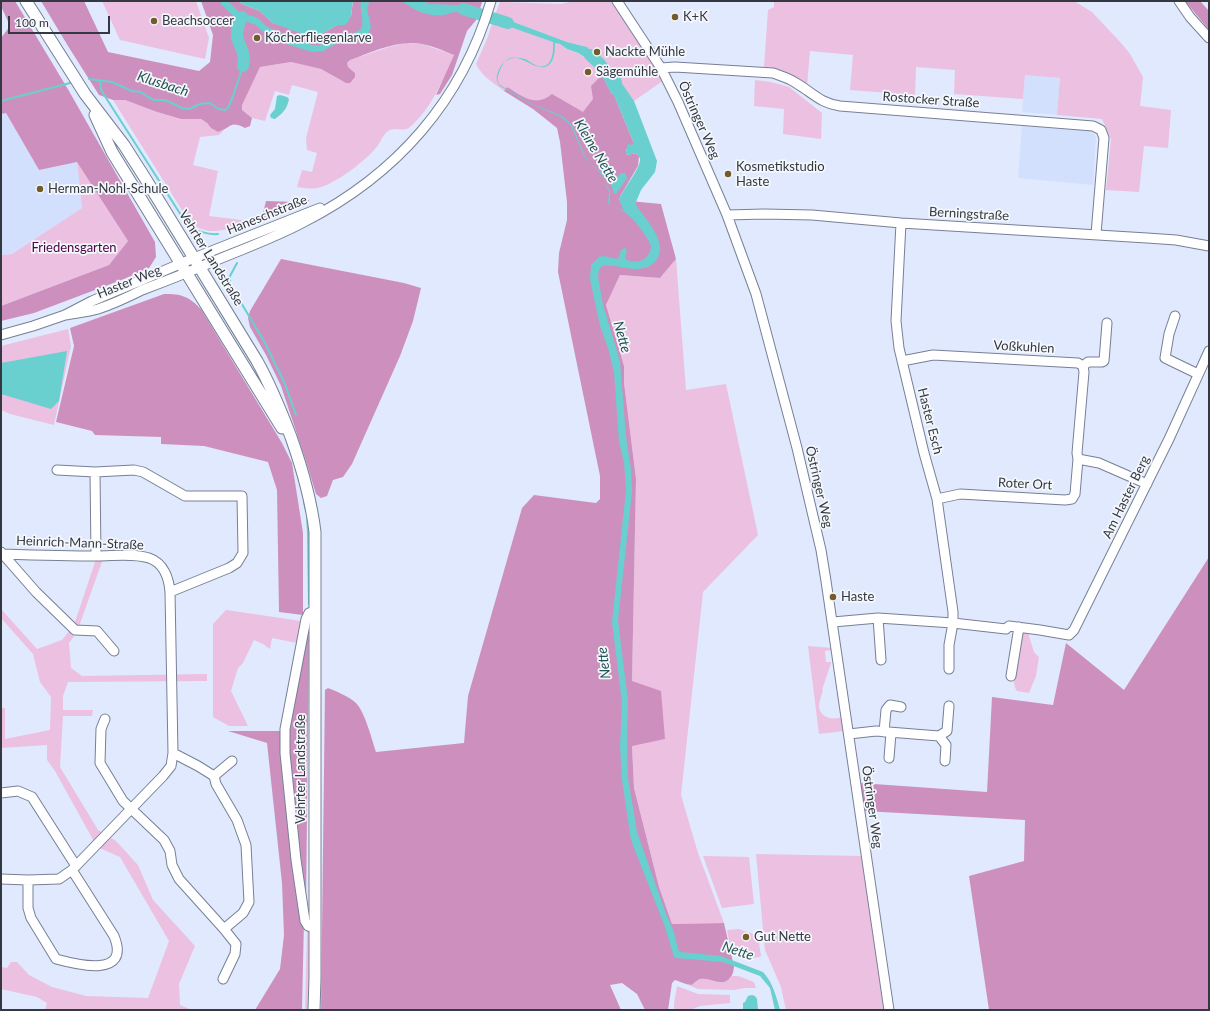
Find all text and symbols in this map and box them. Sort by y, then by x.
scale bar [10,8,112,34]
place label: K+K [683,9,708,25]
marker: K+K [670,12,680,22]
place label: Beachsoccer [162,13,234,29]
text: 100 m [15,15,49,30]
marker: Beachsoccer [149,16,159,26]
place label: Köcherfliegenlarve [265,30,372,46]
marker: Köcherfliegenlarve [252,33,262,43]
place label: Nackte Mühle [605,44,685,60]
marker: Nackte Mühle [592,47,602,57]
place label: Sägemühle [596,64,658,80]
marker: Sägemühle [583,67,593,77]
water label: Klusbach [135,68,191,100]
street label: Östringer Weg [675,79,723,161]
street label: Rostocker Straße [882,89,980,111]
water label: Kleine Nette [570,116,622,186]
place label: Kosmetikstudio Haste [736,159,825,190]
marker: Kosmetikstudio Haste [723,169,733,179]
place label: Herman-Nohl-Schule [48,181,168,197]
marker: Herman-Nohl-Schule [35,184,45,194]
street label: Haneschstraße [225,192,309,238]
street label: Berningstraße [929,204,1009,224]
street label: Vehrter Landstraße [175,207,247,309]
park label: Friedensgarten [31,240,117,256]
street label: Haster Weg [95,262,163,302]
water label: Nette [610,319,634,355]
street label: Voßkuhlen [993,338,1055,356]
street label: Haster Esch [914,386,946,456]
street label: Östringer Weg [802,445,836,529]
street label: Am Haster Berg [1099,453,1153,541]
street label: Roter Ort [998,475,1052,493]
street label: Heinrich-Mann-Straße [16,533,144,553]
place label: Haste [841,589,874,605]
marker: Haste [828,592,838,602]
water label: Nette [594,646,614,680]
street label: Vehrter Landstraße [293,714,309,824]
street label: Östringer Weg [858,765,886,849]
place label: Gut Nette [754,929,811,945]
marker: Gut Nette [741,932,751,942]
water label: Nette [720,938,756,964]

